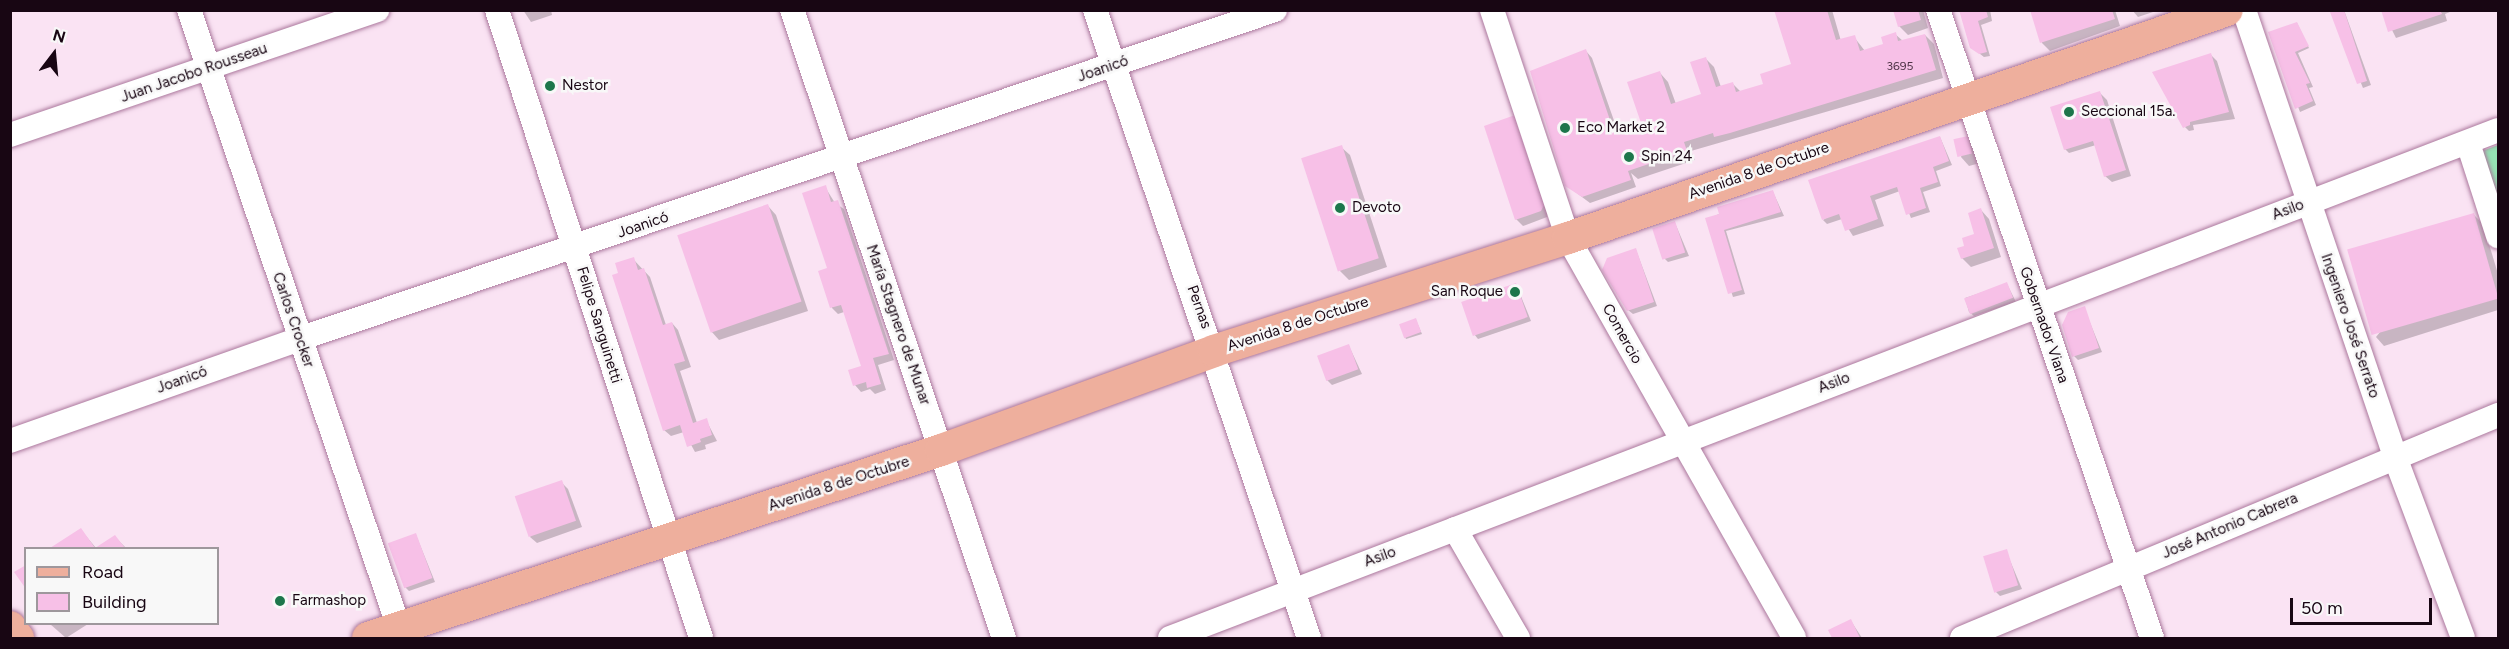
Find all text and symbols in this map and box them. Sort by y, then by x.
north arrow [24,24,84,84]
text: N [51,25,68,47]
street label: Juan Jacobo Rousseau [118,39,270,107]
street label: Joanicó [1075,52,1131,86]
house number: 3695 [1886,60,1914,74]
place label: Nestor [562,77,608,95]
marker: Nestor [543,79,557,93]
place label: Seccional 15a. [2081,103,2175,121]
marker: Seccional 15a. [2062,105,2076,119]
place label: Eco Market 2 [1577,119,1665,137]
marker: Eco Market 2 [1558,121,1572,135]
street label: Avenida 8 de Octubre [1686,139,1832,203]
place label: Spin 24 [1641,148,1692,166]
marker: Spin 24 [1622,150,1636,164]
street label: Asilo [2270,196,2306,224]
place label: Devoto [1352,199,1401,217]
marker: Devoto [1333,201,1347,215]
street label: Joanicó [615,208,671,242]
street label: María Stagnero de Munar [862,242,934,408]
street label: Ingeniero José Serrato [2317,251,2383,401]
street label: Felipe Sanguinetti [573,264,625,386]
street label: Gobernador Viana [2016,264,2072,386]
street label: Carlos Crocker [268,270,318,370]
street label: Pernas [1183,283,1215,331]
place label: San Roque [1431,283,1503,301]
marker: San Roque [1508,285,1522,299]
street label: Avenida 8 de Octubre [1225,293,1371,355]
street label: Comercio [1598,301,1646,367]
street label: Joanicó [154,363,210,397]
street label: Asilo [1816,369,1852,397]
street label: Avenida 8 de Octubre [766,453,912,515]
street label: José Antonio Cabrera [2159,489,2301,563]
street label: Asilo [1362,543,1398,571]
legend [24,547,219,625]
text: Road [82,561,123,583]
scale bar [2293,586,2436,624]
text: Building [82,591,147,613]
place label: Farmashop [292,592,366,610]
marker: Farmashop [273,594,287,608]
text: 50 m [2301,597,2343,619]

